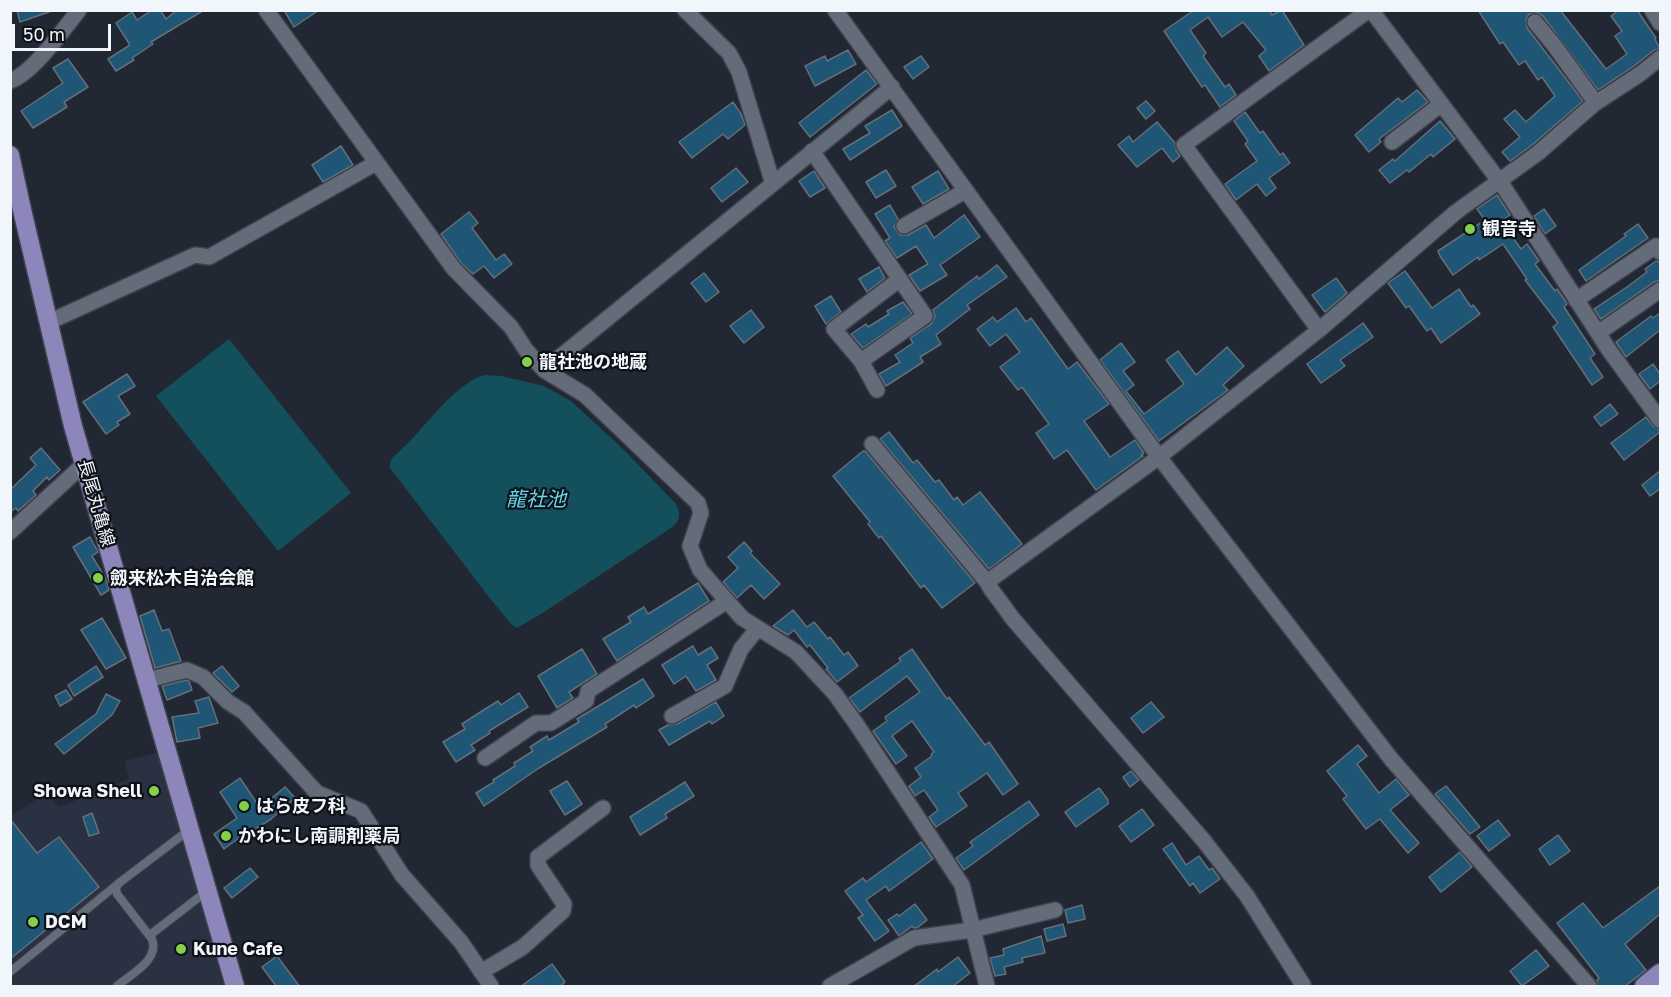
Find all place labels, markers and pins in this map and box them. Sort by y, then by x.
place label: 観音寺 [1482,218,1536,240]
marker: 観音寺 [1463,222,1477,236]
place label: 龍社池の地蔵 [539,351,647,373]
marker: 龍社池の地蔵 [520,355,534,369]
place label: 劔来松木自治会館 [110,567,254,589]
marker: 劔来松木自治会館 [91,571,105,585]
place label: Showa Shell [33,780,142,802]
marker: Showa Shell [147,784,161,798]
place label: はら皮フ科 [256,795,346,817]
marker: はら皮フ科 [237,799,251,813]
place label: かわにし南調剤薬局 [238,825,400,847]
marker: かわにし南調剤薬局 [219,829,233,843]
place label: DCM [45,911,87,933]
marker: DCM [26,915,40,929]
place label: Kune Cafe [193,938,283,960]
marker: Kune Cafe [174,942,188,956]

